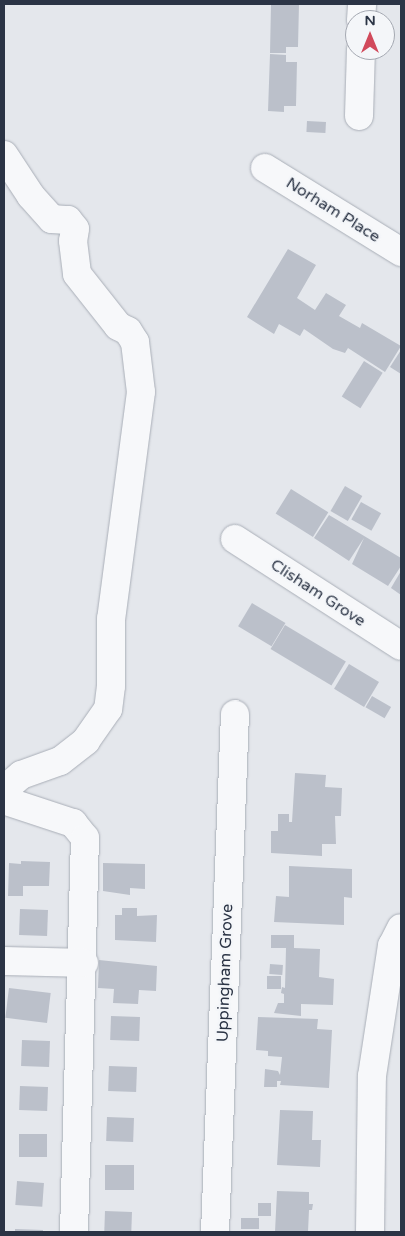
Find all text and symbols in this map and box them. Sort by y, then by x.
north arrow [345,10,395,60]
text: N [364,12,376,29]
street label: Norham Place [282,173,384,247]
street label: Clisham Grove [267,555,369,631]
street label: Uppingham Grove [213,903,237,1043]

